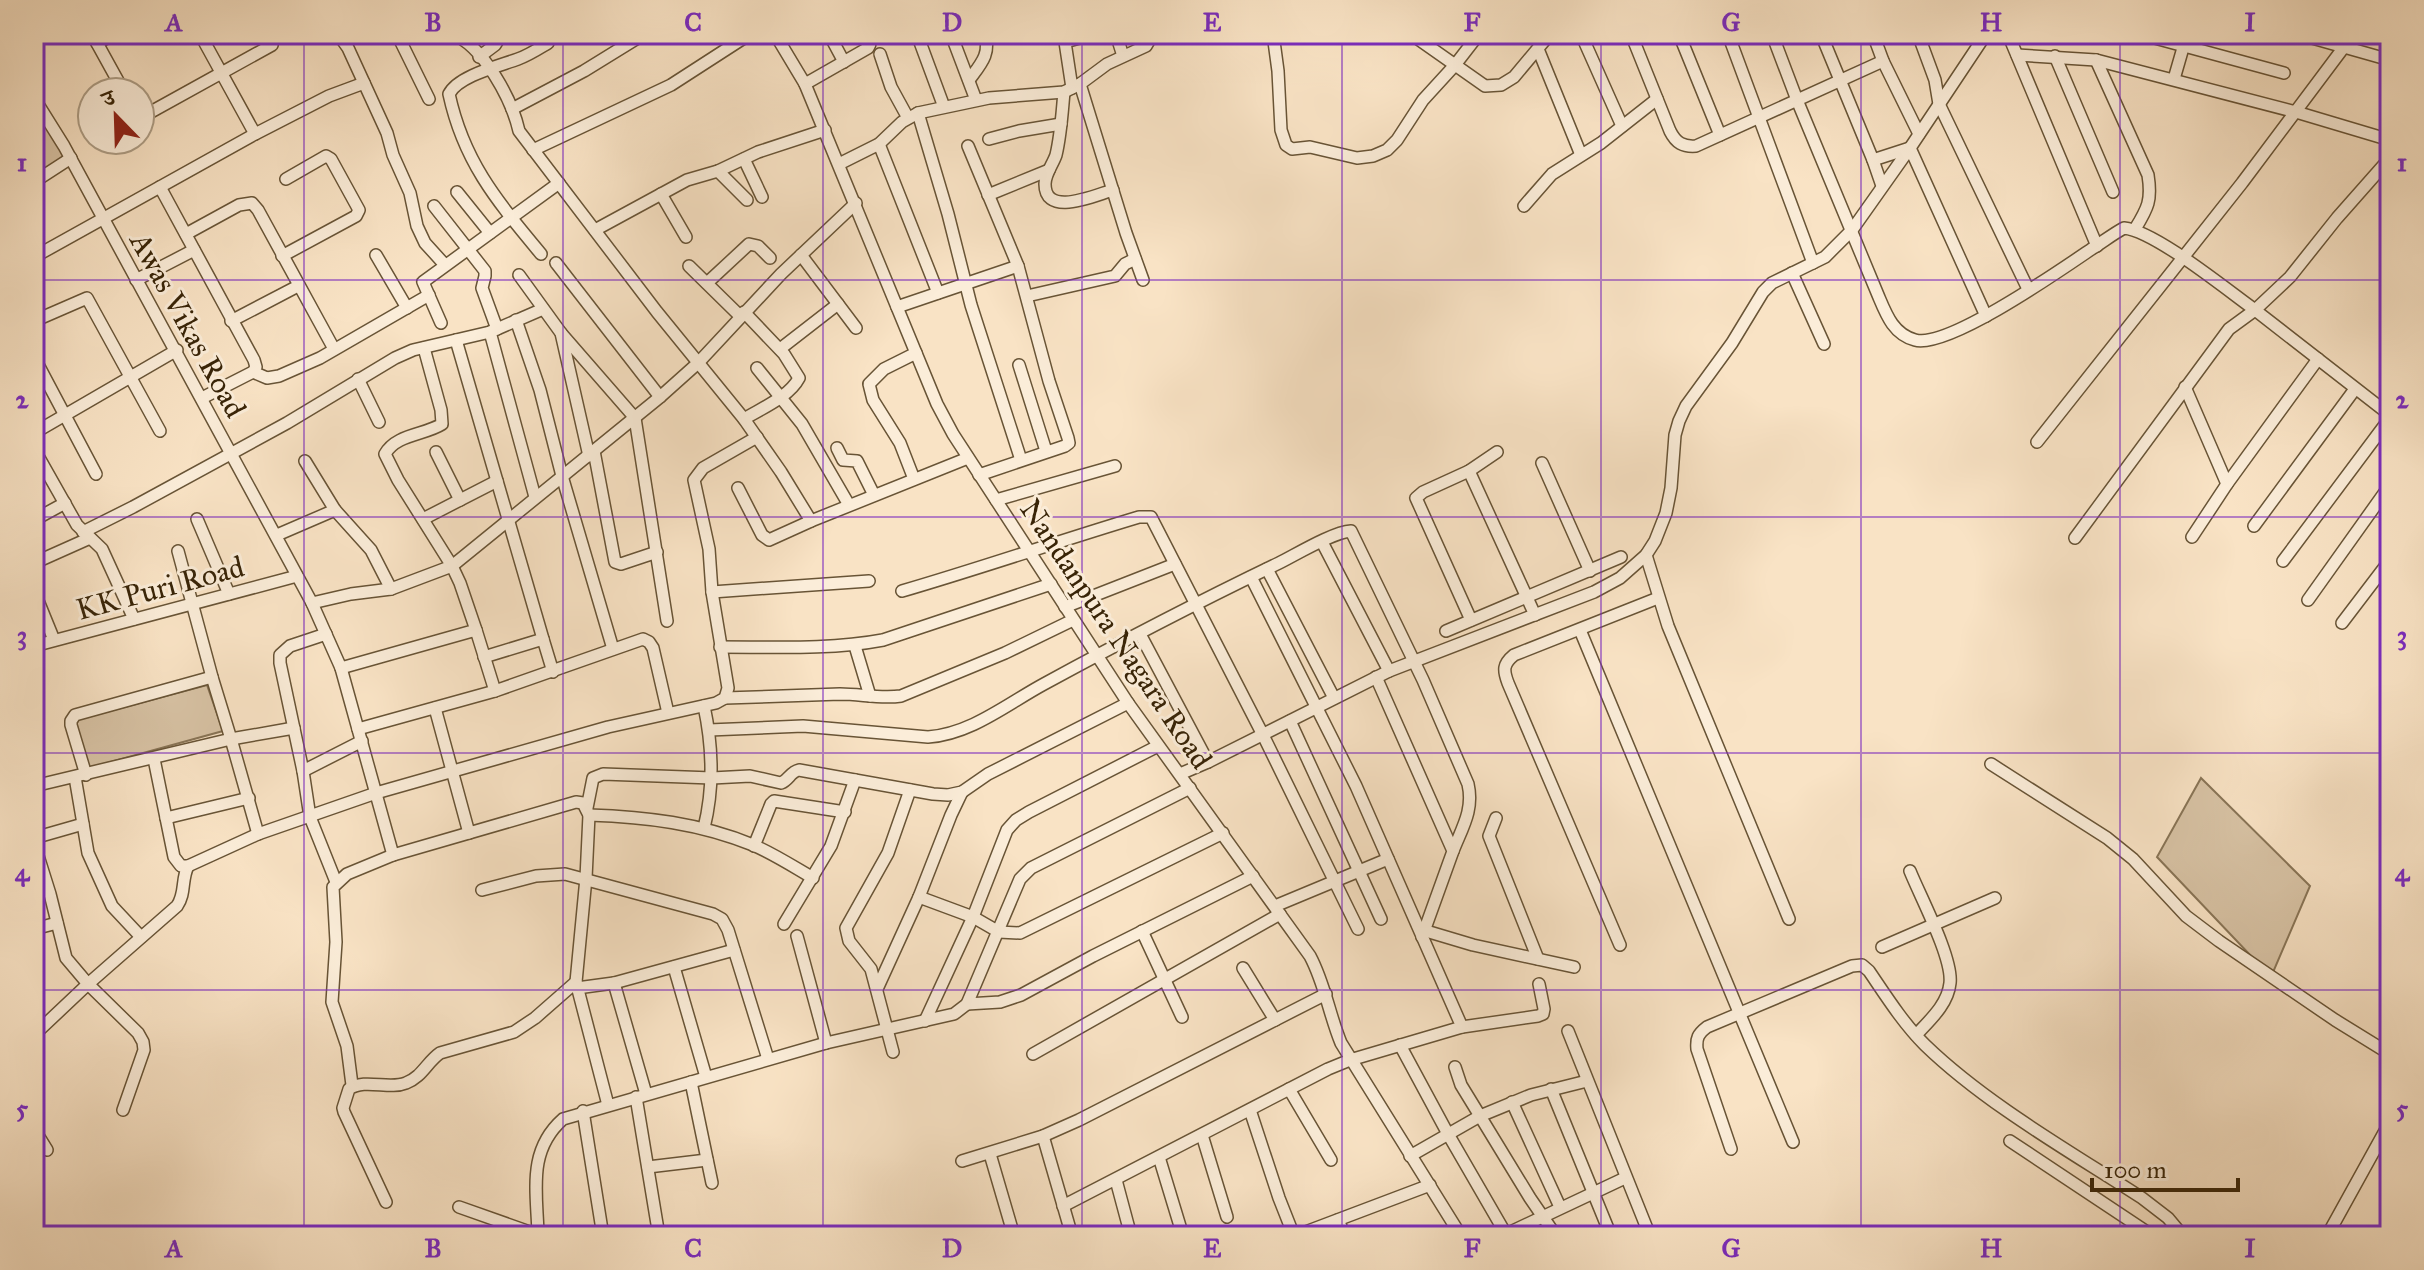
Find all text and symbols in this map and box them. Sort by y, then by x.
text: A [163,6,183,38]
text: B [424,6,442,38]
text: C [684,6,702,38]
text: D [942,6,962,38]
text: E [1203,6,1222,38]
text: F [1464,6,1481,38]
text: G [1721,6,1741,38]
text: H [1980,6,2003,38]
text: I [2244,6,2256,38]
north arrow [76,76,156,156]
text: उ [96,83,120,113]
text: 1 [17,146,27,178]
text: 1 [2397,146,2407,178]
street label: Awas Vikas Road [121,224,254,424]
text: 2 [16,383,30,415]
text: 2 [2396,383,2410,415]
street label: Nandanpura Nagara Road [1012,492,1220,776]
street label: KK Puri Road [72,548,248,628]
text: 3 [17,619,27,651]
text: 3 [2397,619,2407,651]
text: 4 [15,856,31,888]
text: 4 [2395,856,2411,888]
text: 5 [16,1092,29,1124]
text: 5 [2396,1092,2409,1124]
scale bar [2092,1142,2238,1192]
text: 100 m [2104,1155,2167,1185]
text: A [163,1232,183,1264]
text: B [424,1232,442,1264]
text: C [684,1232,702,1264]
text: D [942,1232,962,1264]
text: E [1203,1232,1222,1264]
text: F [1464,1232,1481,1264]
text: G [1721,1232,1741,1264]
text: H [1980,1232,2003,1264]
text: I [2244,1232,2256,1264]

